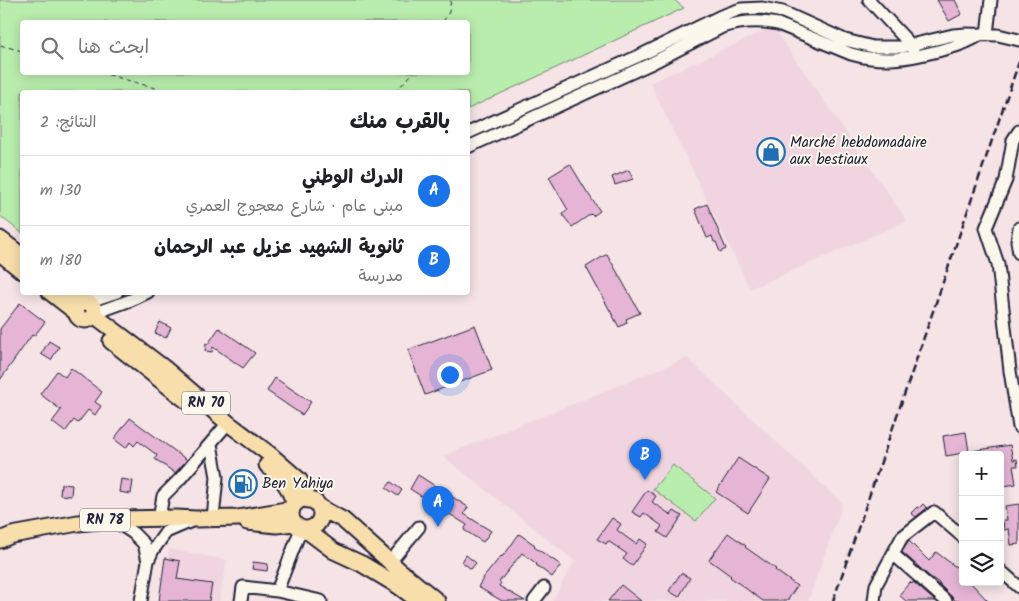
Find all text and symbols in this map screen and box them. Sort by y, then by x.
search box [20,20,470,75]
text: ابحث هنا [78,33,149,63]
icon: search [38,34,66,62]
text: بالقرب منك [350,106,450,139]
text: النتائج: 2 [40,110,97,135]
place label: Marché hebdomadaire aux bestiaux [790,131,927,172]
shop icon: Marché hebdomadaire aux bestiaux [756,137,786,167]
text: الدرك الوطني [302,163,403,193]
text: 130 m [40,178,81,203]
text: A [429,178,439,203]
text: مبنى عام · شارع معجوج العمري [186,194,403,219]
text: ثانوية الشهيد عزيل عبد الرحمان [154,233,403,263]
text: 180 m [40,248,82,273]
text: B [429,248,439,273]
text: مدرسة [358,264,403,289]
your location [437,362,463,388]
road number: RN 70 [182,392,230,414]
pin: B [629,439,661,480]
map controls [959,451,1004,586]
button: + [959,451,1004,496]
fuel station icon: Ben Yahiya [228,469,258,499]
place label: Ben Yahiya [262,472,334,496]
pin: A [422,486,454,527]
button: − [959,496,1004,541]
road number: RN 78 [80,508,130,532]
button: layers [959,541,1004,586]

